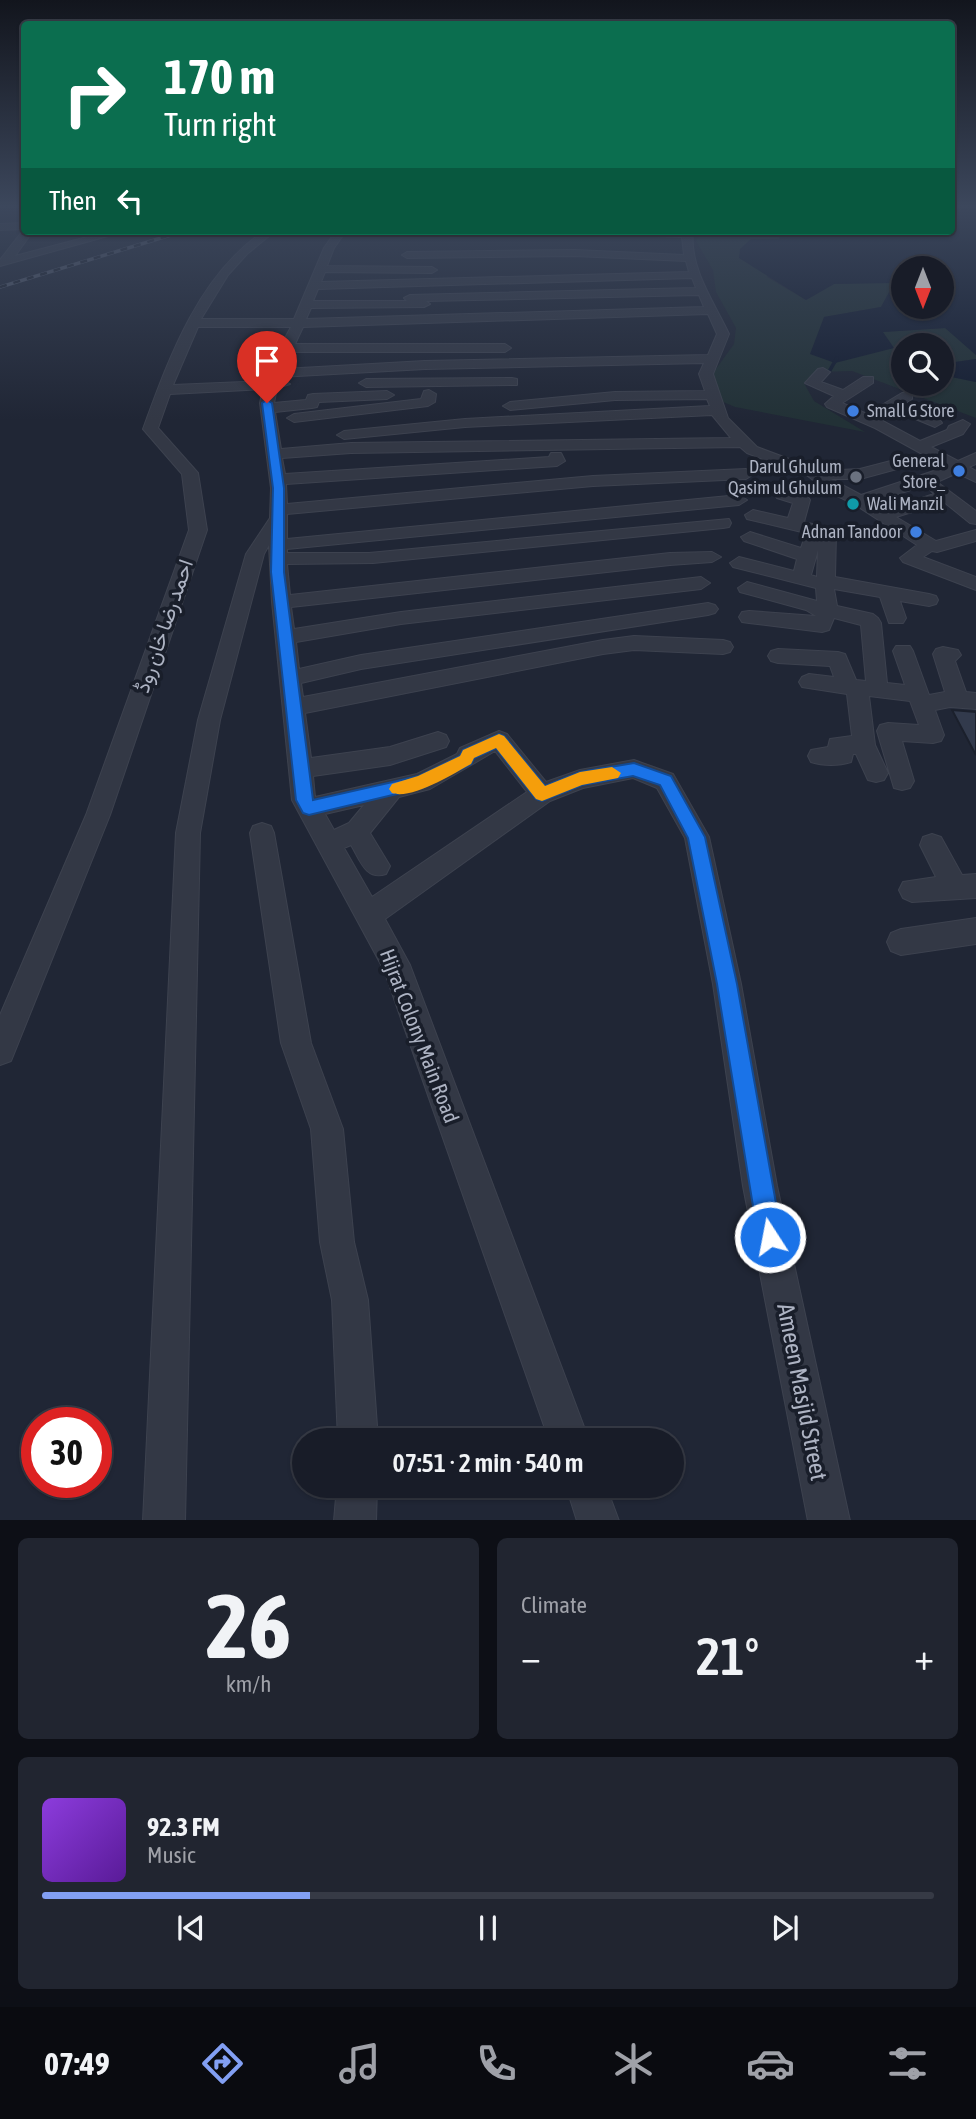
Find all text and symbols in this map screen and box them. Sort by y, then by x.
text: 170 m [164,48,275,104]
icon: right [49,49,140,140]
text: Turn right [164,106,277,143]
icon: left [111,182,149,220]
text: Then [49,186,97,216]
north arrow [891,256,954,318]
map controls [891,256,954,396]
pin [237,331,297,403]
button: search [891,333,954,396]
icon: arrive [248,342,286,380]
place label: Small G Store [867,400,954,421]
marker: Small G Store [845,403,861,419]
place label: General Store_ [892,450,945,492]
place label: Darul Ghulum Qasim ul Ghulum [728,456,842,498]
marker: General Store_ [951,463,967,479]
marker: Darul Ghulum Qasim ul Ghulum [848,469,864,485]
place label: Wali Manzil [867,493,944,514]
marker: Wali Manzil [845,496,861,512]
place label: Adnan Tandoor [802,521,903,542]
marker: Adnan Tandoor [908,524,924,540]
street label: احمد رضا خان روڈ [129,556,199,696]
street label: Hijrat Colony Main Road [376,945,464,1126]
position arrow [733,1200,807,1274]
street label: Ameen Masjid Street [772,1301,833,1483]
speed limit sign: 30 [21,1407,112,1498]
text: 07:51 · 2 min · 540 m [393,1448,583,1478]
text: 26 [206,1573,291,1677]
text: Climate [521,1592,587,1618]
text: 21° [696,1626,759,1686]
text: − [521,1635,541,1678]
text: + [914,1635,934,1678]
text: km/h [226,1671,271,1697]
text: 92.3 FM [147,1812,220,1842]
text: Music [147,1842,195,1868]
icon: previous [172,1909,210,1947]
icon: pause [469,1909,507,1947]
icon: next [766,1909,804,1947]
icon: directions [198,2039,247,2088]
icon: music [335,2039,384,2088]
icon: phone [472,2039,521,2088]
icon: climate [609,2039,658,2088]
icon: car [746,2039,795,2088]
icon: filters [883,2039,932,2088]
text: 07:49 [44,2045,110,2082]

